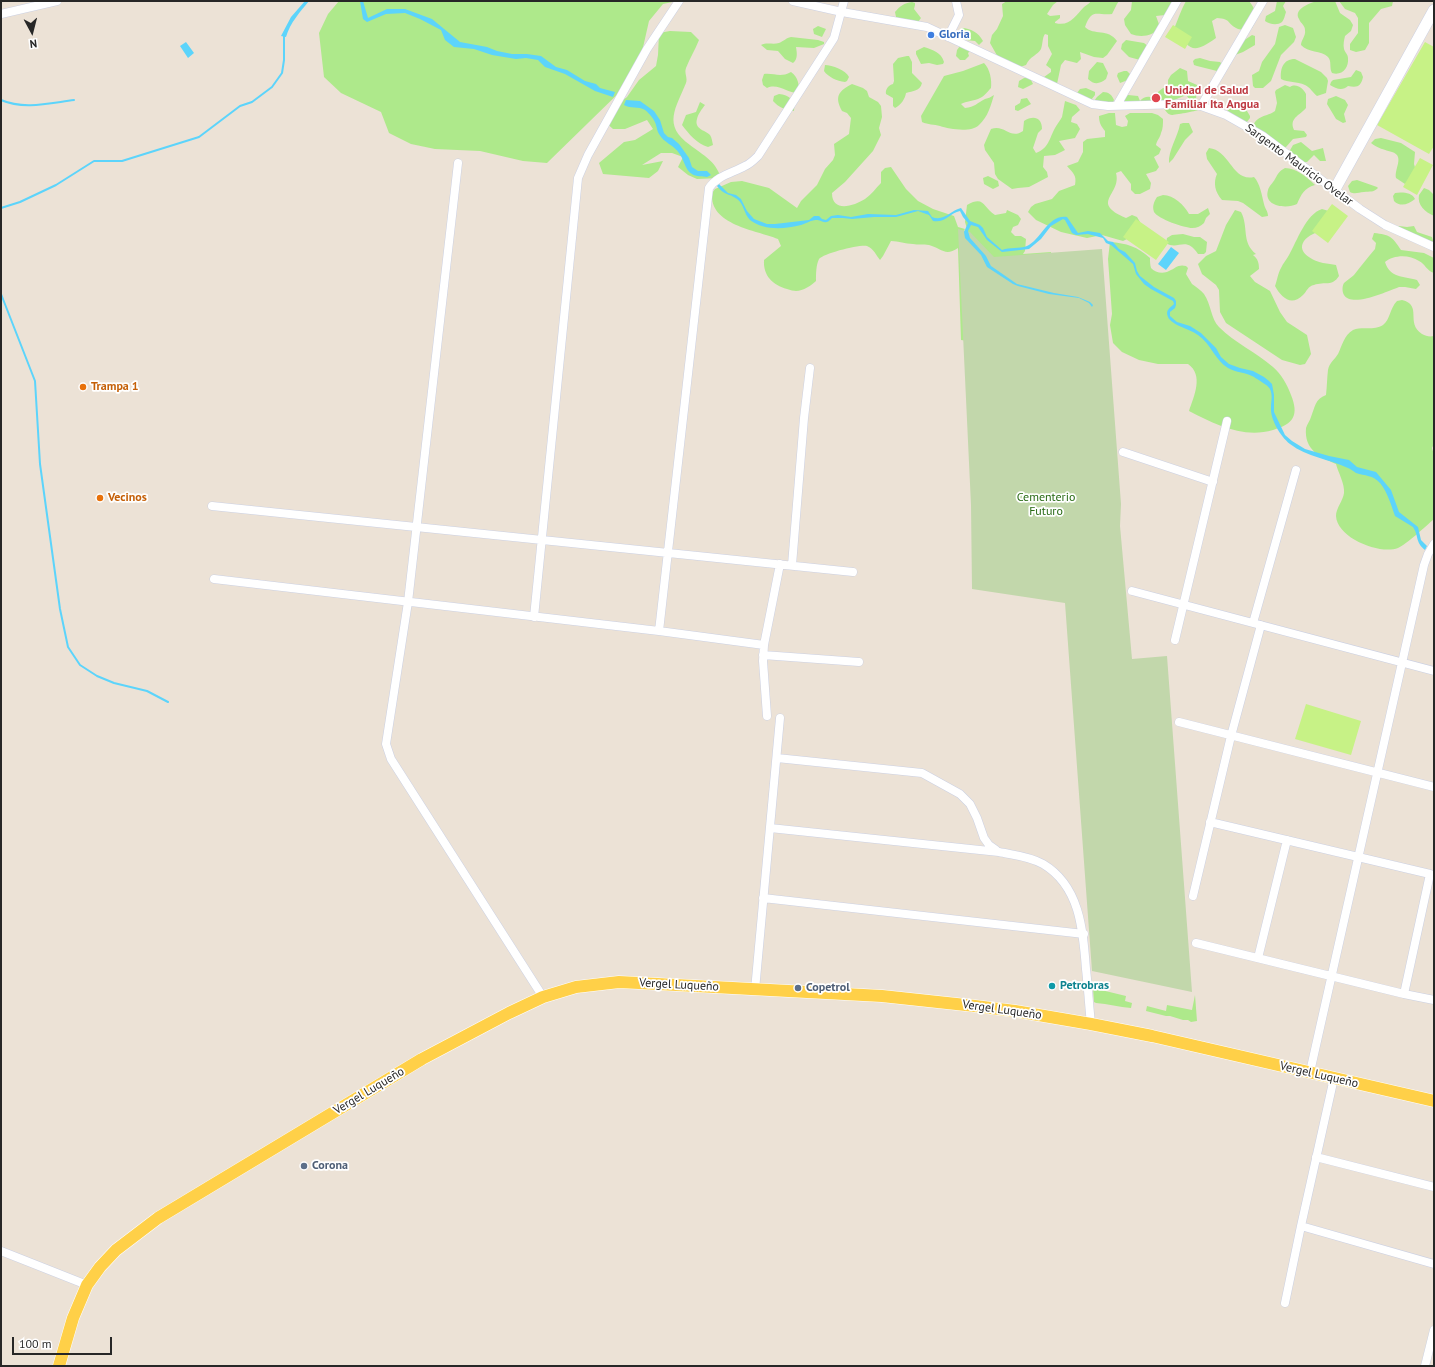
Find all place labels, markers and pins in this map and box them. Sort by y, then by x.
place label: Gloria [939,28,970,42]
marker: Gloria [926,30,936,40]
place label: Unidad de Salud Familiar Ita Angua [1165,84,1259,112]
marker: Unidad de Salud Familiar Ita Angua [1150,92,1162,104]
place label: Trampa 1 [91,380,139,394]
marker: Trampa 1 [78,382,88,392]
place label: Vecinos [108,491,147,505]
marker: Vecinos [95,493,105,503]
place label: Petrobras [1060,979,1109,993]
place label: Copetrol [806,981,850,995]
marker: Petrobras [1047,981,1057,991]
marker: Copetrol [793,983,803,993]
place label: Corona [312,1159,348,1173]
marker: Corona [299,1161,309,1171]

